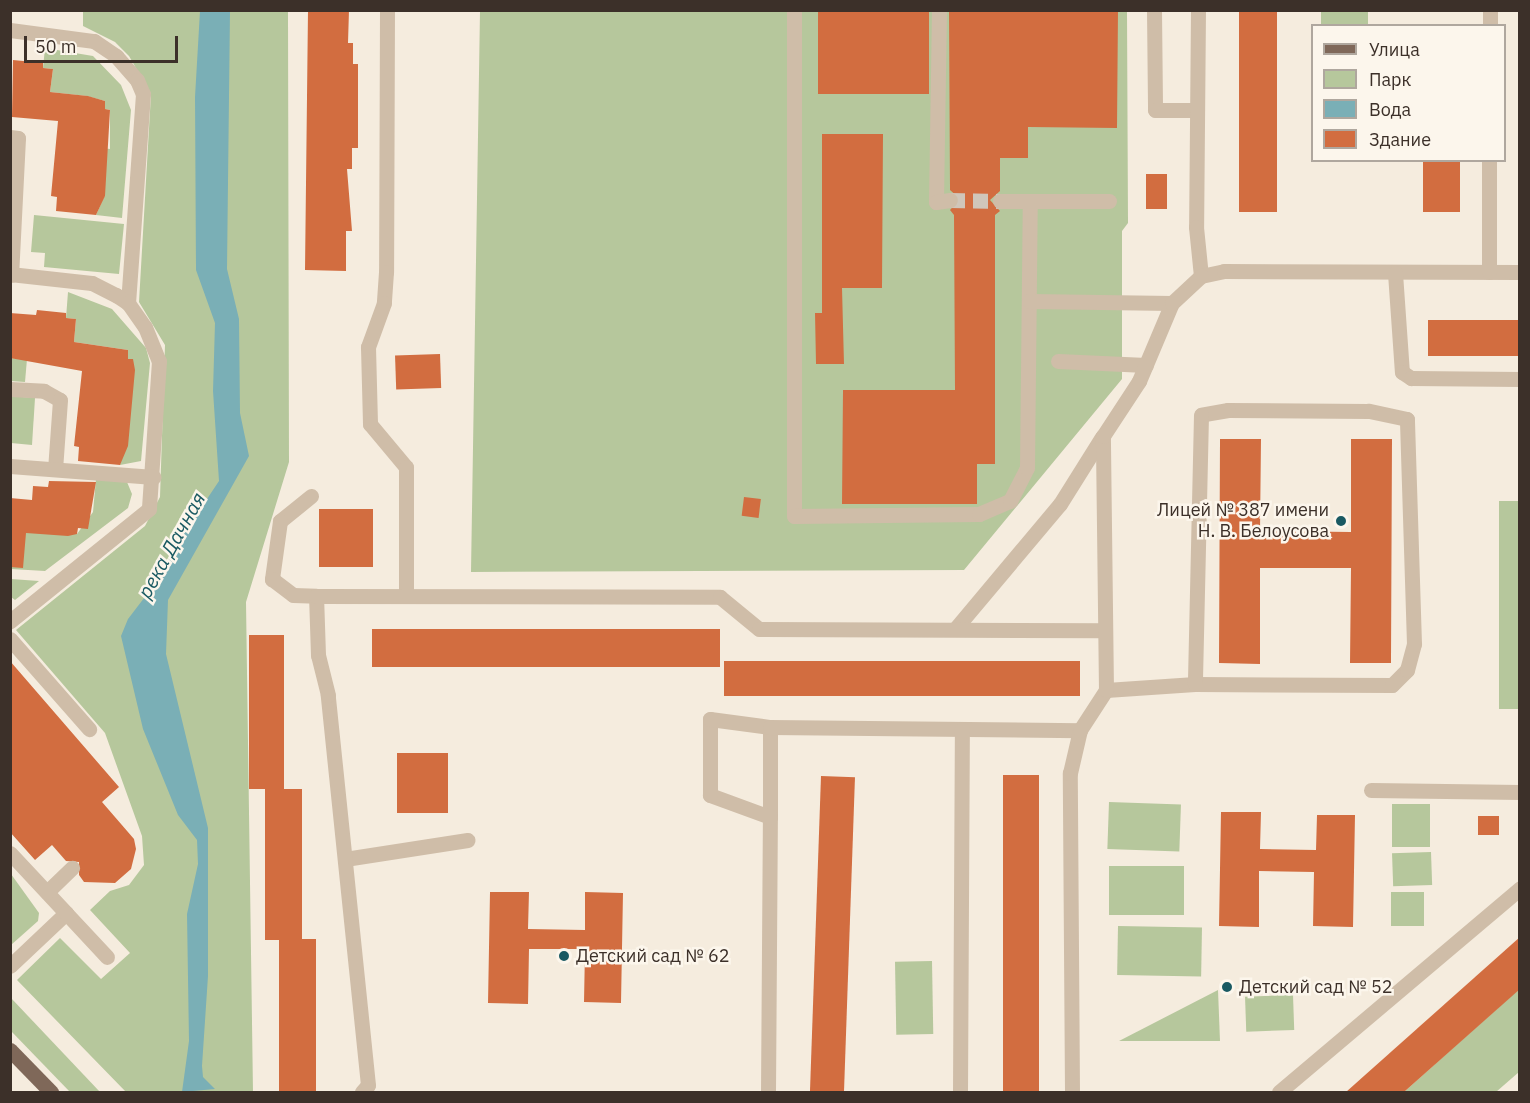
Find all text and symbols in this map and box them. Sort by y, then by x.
scale bar [27,24,182,62]
legend [1311,24,1506,162]
text: 50 m [35,35,77,58]
text: Улица [1369,38,1420,61]
text: Парк [1369,68,1411,91]
text: Вода [1369,98,1411,121]
text: Здание [1369,128,1431,151]
water label: река Дачная [132,488,210,602]
place label: Лицей № 387 имени Н. В. Белоусова [1157,500,1329,542]
marker: Лицей № 387 имени Н. В. Белоусова [1334,514,1348,528]
place label: Детский сад № 62 [576,945,730,967]
marker: Детский сад № 62 [557,949,571,963]
place label: Детский сад № 52 [1239,976,1393,998]
marker: Детский сад № 52 [1220,980,1234,994]

